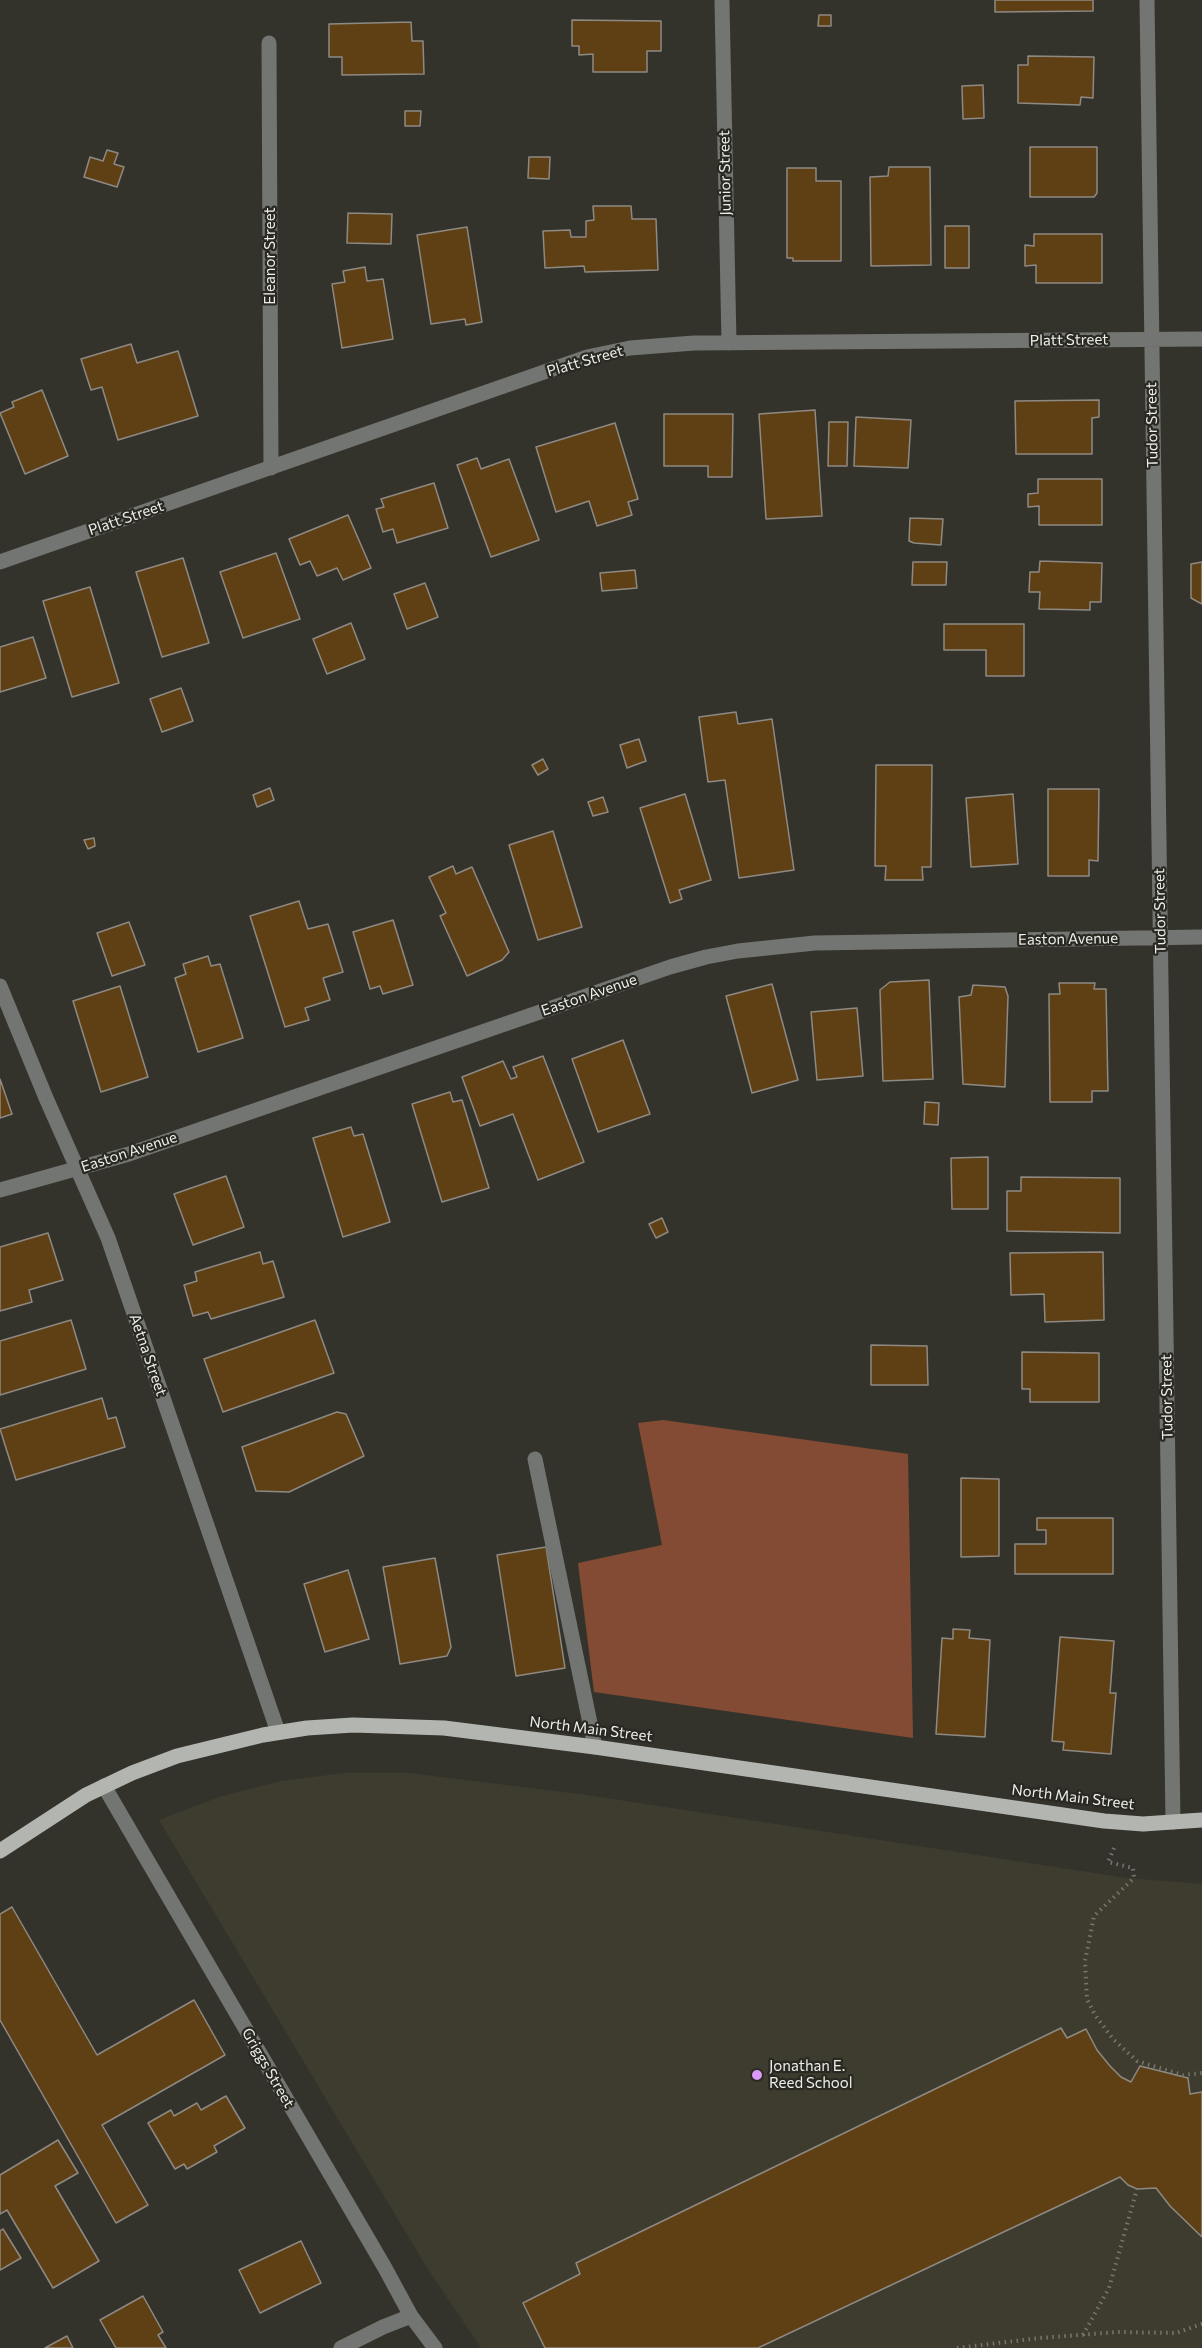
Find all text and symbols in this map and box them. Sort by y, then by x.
street label: Junior Street [715,130,735,216]
street label: Eleanor Street [261,207,279,305]
street label: Platt Street [1030,330,1108,350]
street label: Platt Street [545,342,625,380]
street label: Tudor Street [1142,382,1162,468]
street label: Platt Street [86,497,166,539]
street label: Tudor Street [1150,868,1170,954]
street label: Easton Avenue [1018,929,1118,949]
street label: Easton Avenue [539,970,639,1020]
street label: Easton Avenue [79,1128,179,1176]
street label: Aetna Street [126,1312,170,1398]
street label: Tudor Street [1157,1354,1177,1440]
street label: North Main Street [529,1713,653,1745]
street label: North Main Street [1011,1781,1135,1813]
street label: Griggs Street [238,2025,298,2111]
place label: Jonathan E. Reed School [769,2057,852,2092]
marker: Jonathan E. Reed School [750,2068,764,2082]

